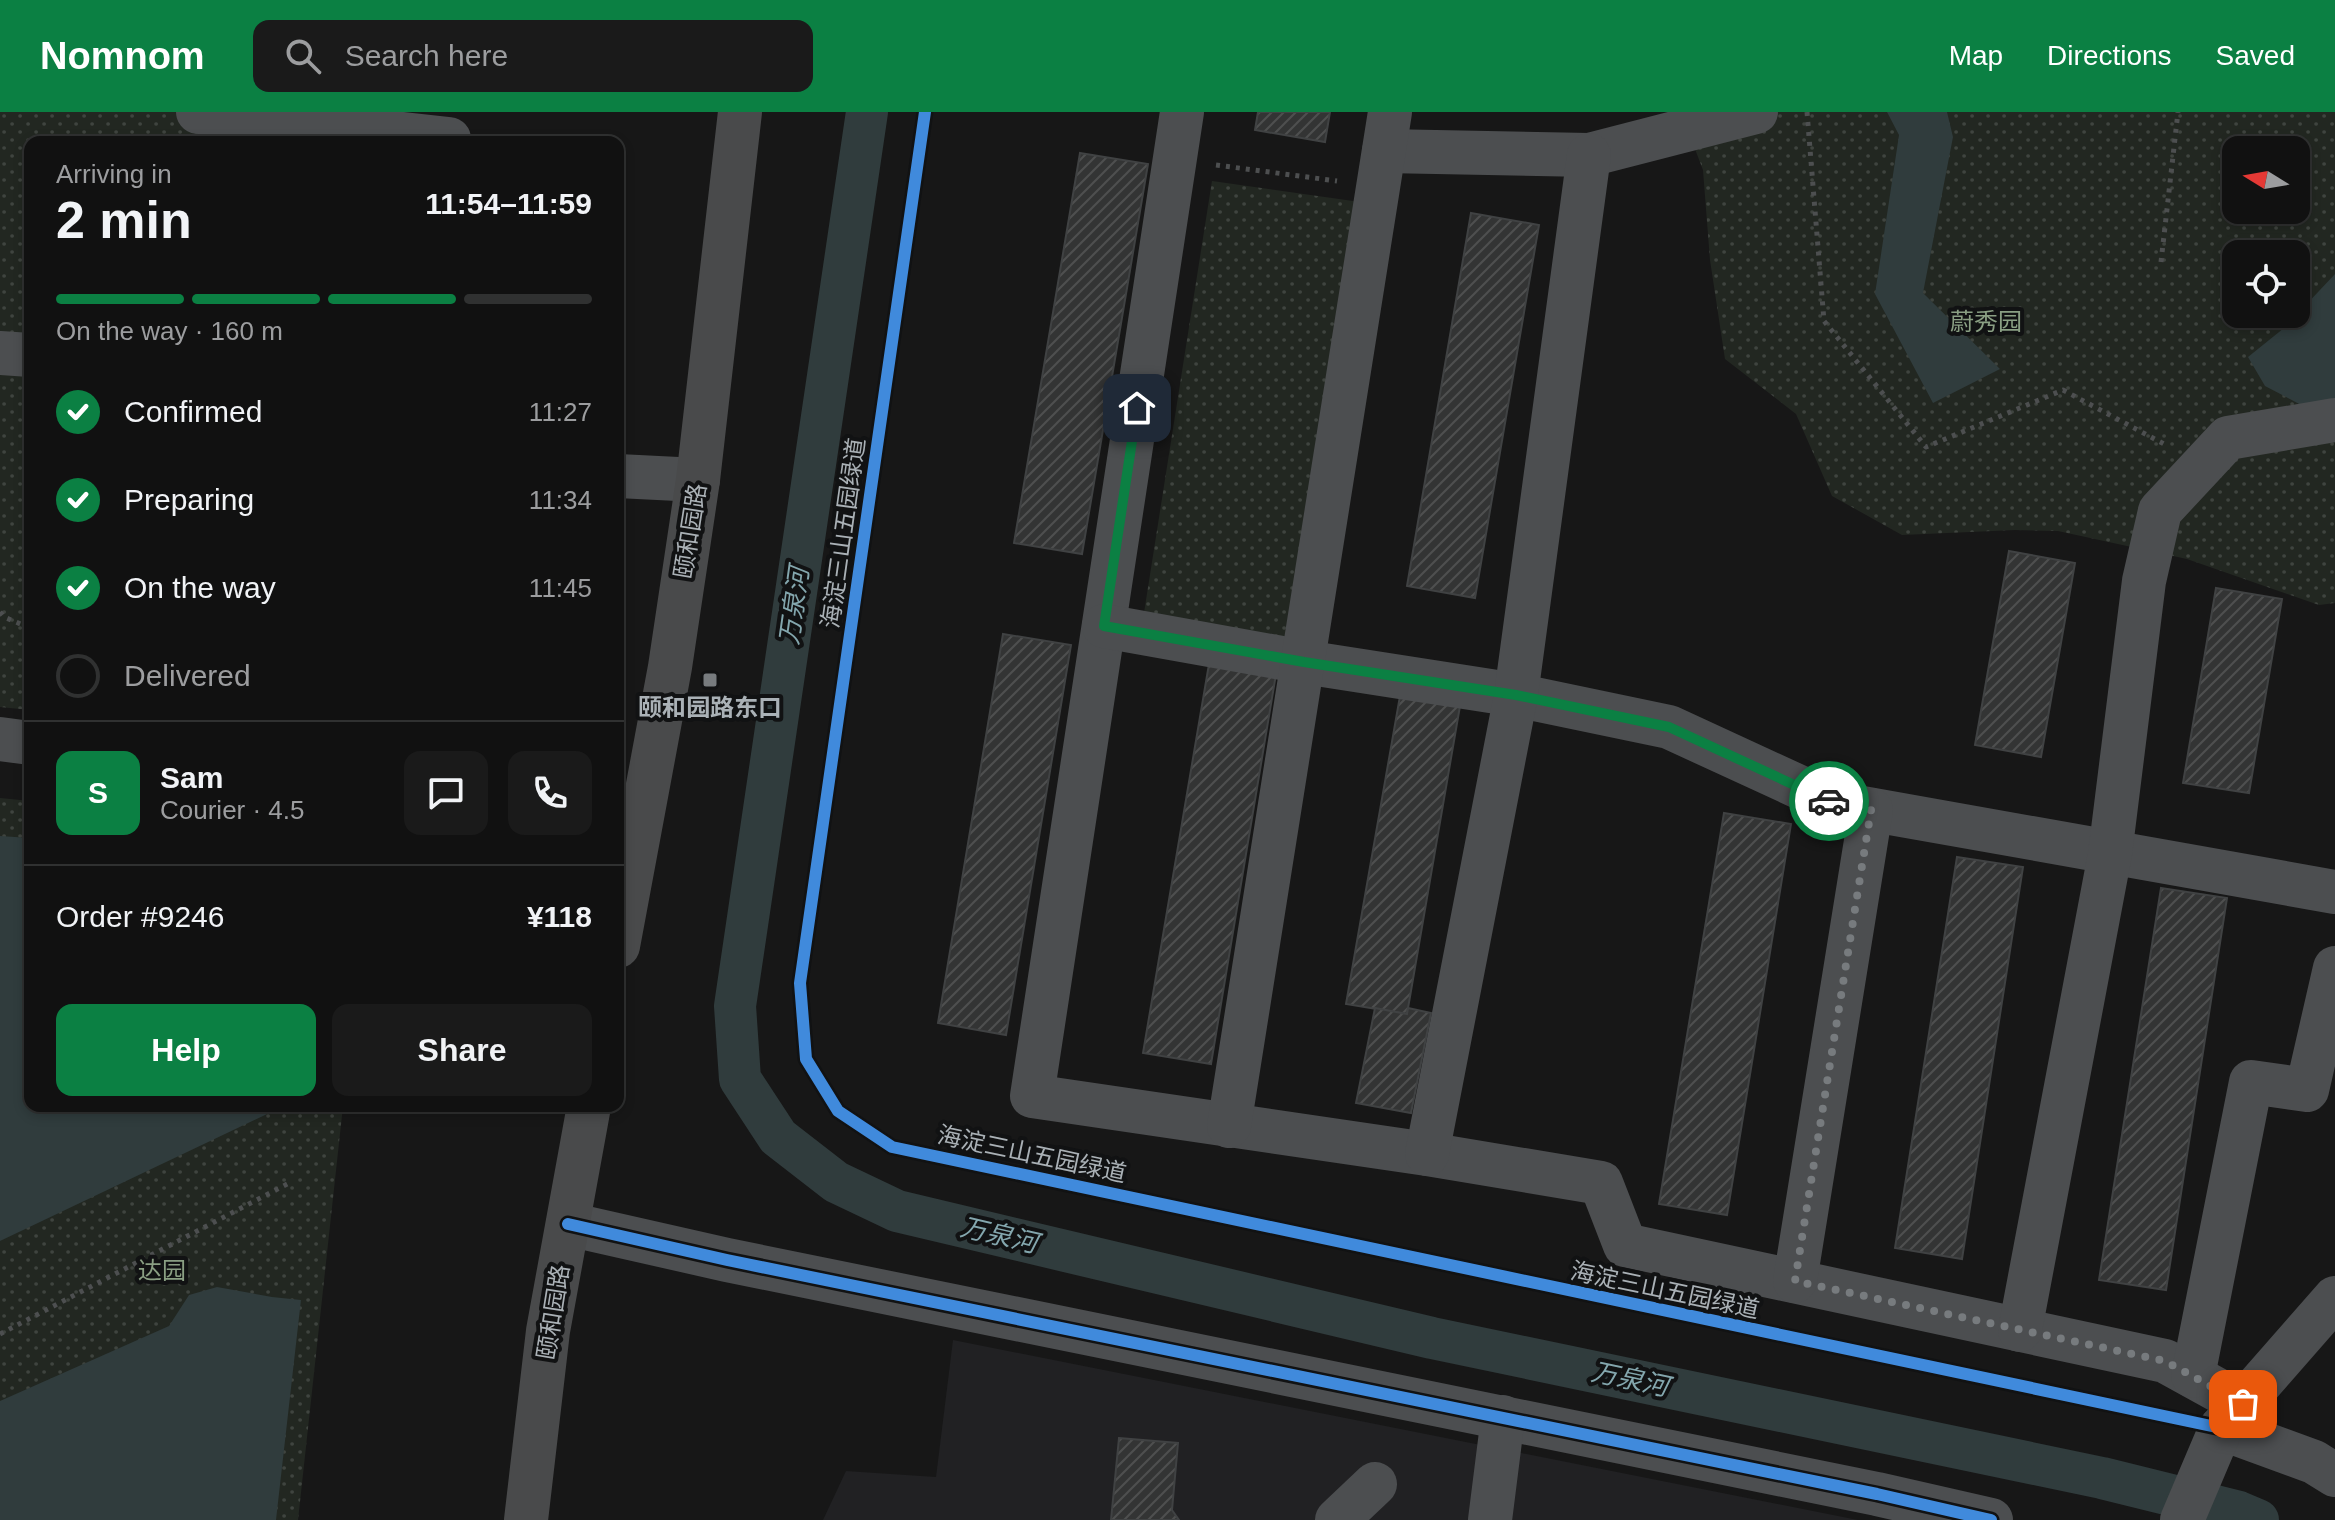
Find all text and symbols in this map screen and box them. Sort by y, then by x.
search box [253,20,813,92]
icon: search [281,34,325,78]
text: Nomnom [40,35,205,77]
text: Search here [345,39,508,72]
text: Map [1949,40,2003,71]
text: Directions [2047,40,2172,71]
text: Saved [2216,40,2295,71]
north arrow [2222,136,2310,224]
map controls [2222,136,2310,328]
text: Arriving in [56,159,172,189]
text: 11:54–11:59 [425,187,592,220]
text: 2 min [56,191,192,249]
button: locate [2222,240,2310,328]
park label: 蔚秀园 [1950,308,2022,335]
text: On the way · 160 m [56,316,283,346]
pin [1103,374,1171,442]
icon: home [1115,386,1159,430]
icon: check [56,390,100,434]
text: Confirmed [124,395,262,428]
text: 11:27 [529,397,592,427]
street label: 海淀三山五园绿道 [816,436,870,630]
icon: check [56,478,100,522]
street label: 颐和园路 [669,481,711,581]
text: Preparing [124,483,254,516]
text: 11:34 [529,485,592,515]
water label: 万泉河 [774,560,815,647]
icon: check [56,566,100,610]
text: On the way [124,571,276,604]
text: 11:45 [529,573,592,603]
text: Delivered [124,659,251,692]
marker: 颐和园路东口 [701,671,719,689]
place label: 颐和园路东口 [638,694,782,721]
button: chat [404,751,488,835]
button: phone [508,751,592,835]
text: Sam [160,761,223,794]
courier [1789,761,1869,841]
text: S [88,776,108,809]
icon: car [1807,779,1851,823]
text: Courier · 4.5 [160,795,305,825]
text: Order #9246 [56,900,224,933]
text: ¥118 [527,900,592,933]
button: Help [56,1004,316,1096]
button: Share [332,1004,592,1096]
street label: 海淀三山五园绿道 [935,1121,1129,1187]
water label: 万泉河 [958,1212,1045,1260]
park label: 达园 [138,1257,186,1284]
street label: 海淀三山五园绿道 [1568,1257,1762,1323]
street label: 颐和园路 [532,1262,574,1362]
water label: 万泉河 [1589,1356,1676,1403]
pin [2209,1370,2277,1438]
icon: bag [2221,1382,2265,1426]

